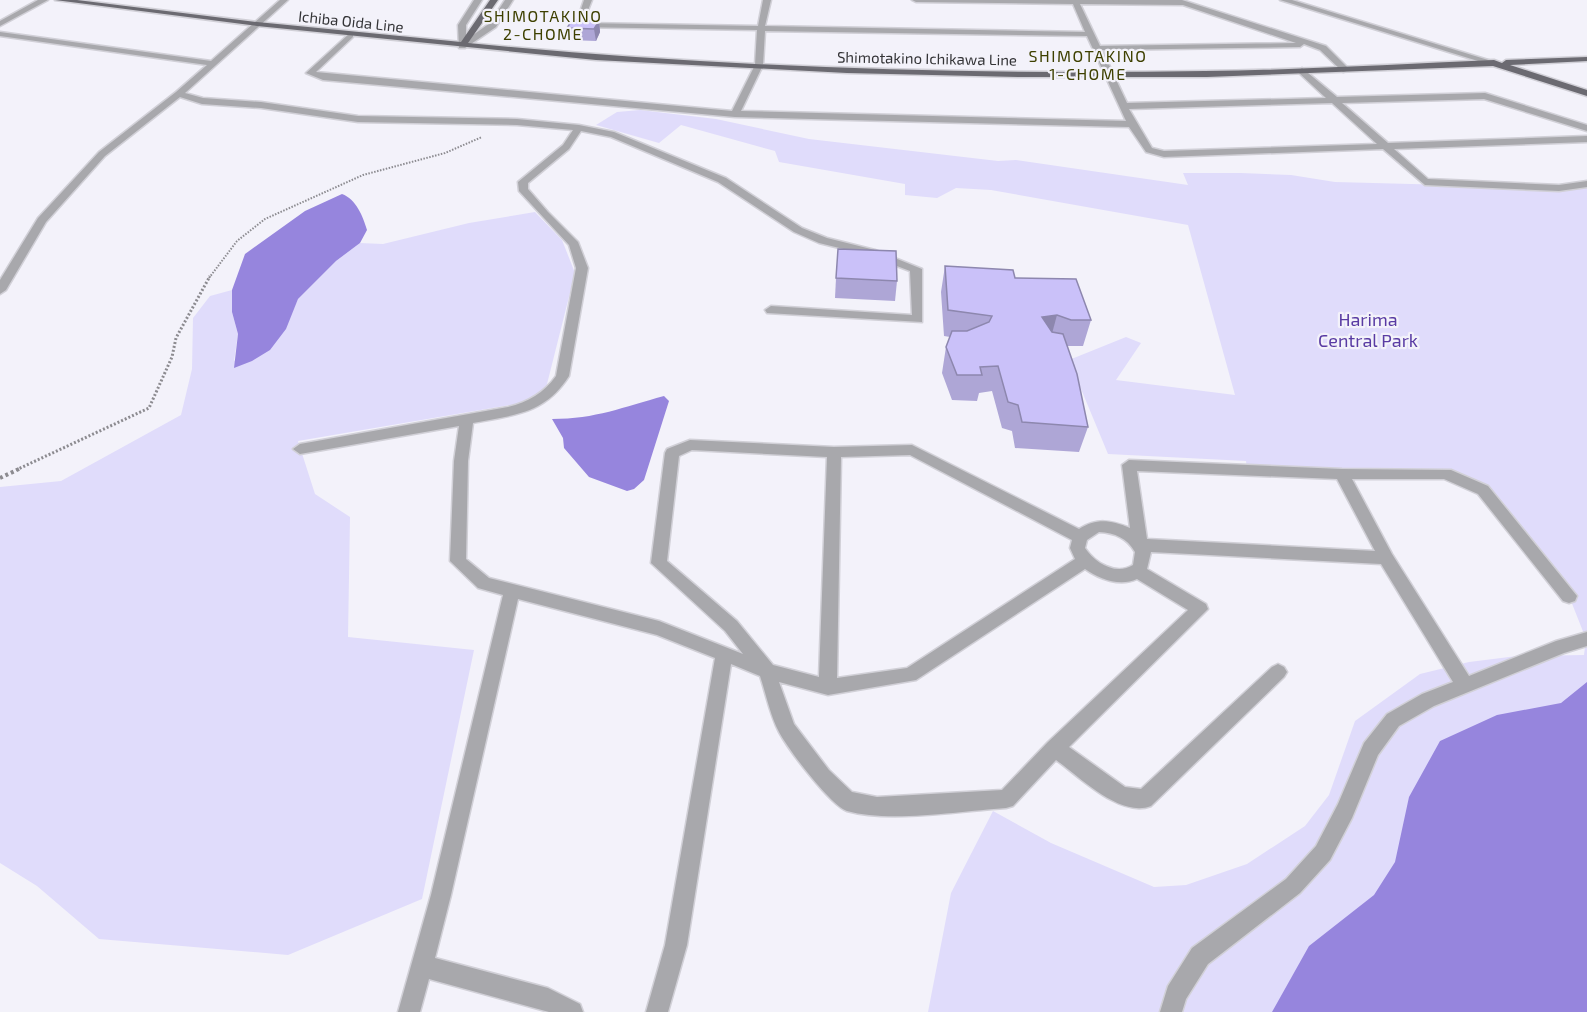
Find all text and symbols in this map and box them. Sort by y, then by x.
district label: SHIMOTAKINO 2-CHOME [484,6,602,43]
street label: Ichiba Oida Line [297,7,405,35]
district label: SHIMOTAKINO 1-CHOME [1029,46,1147,83]
street label: Shimotakino Ichikawa Line [837,47,1017,69]
park label: Harima Central Park [1318,308,1418,351]

